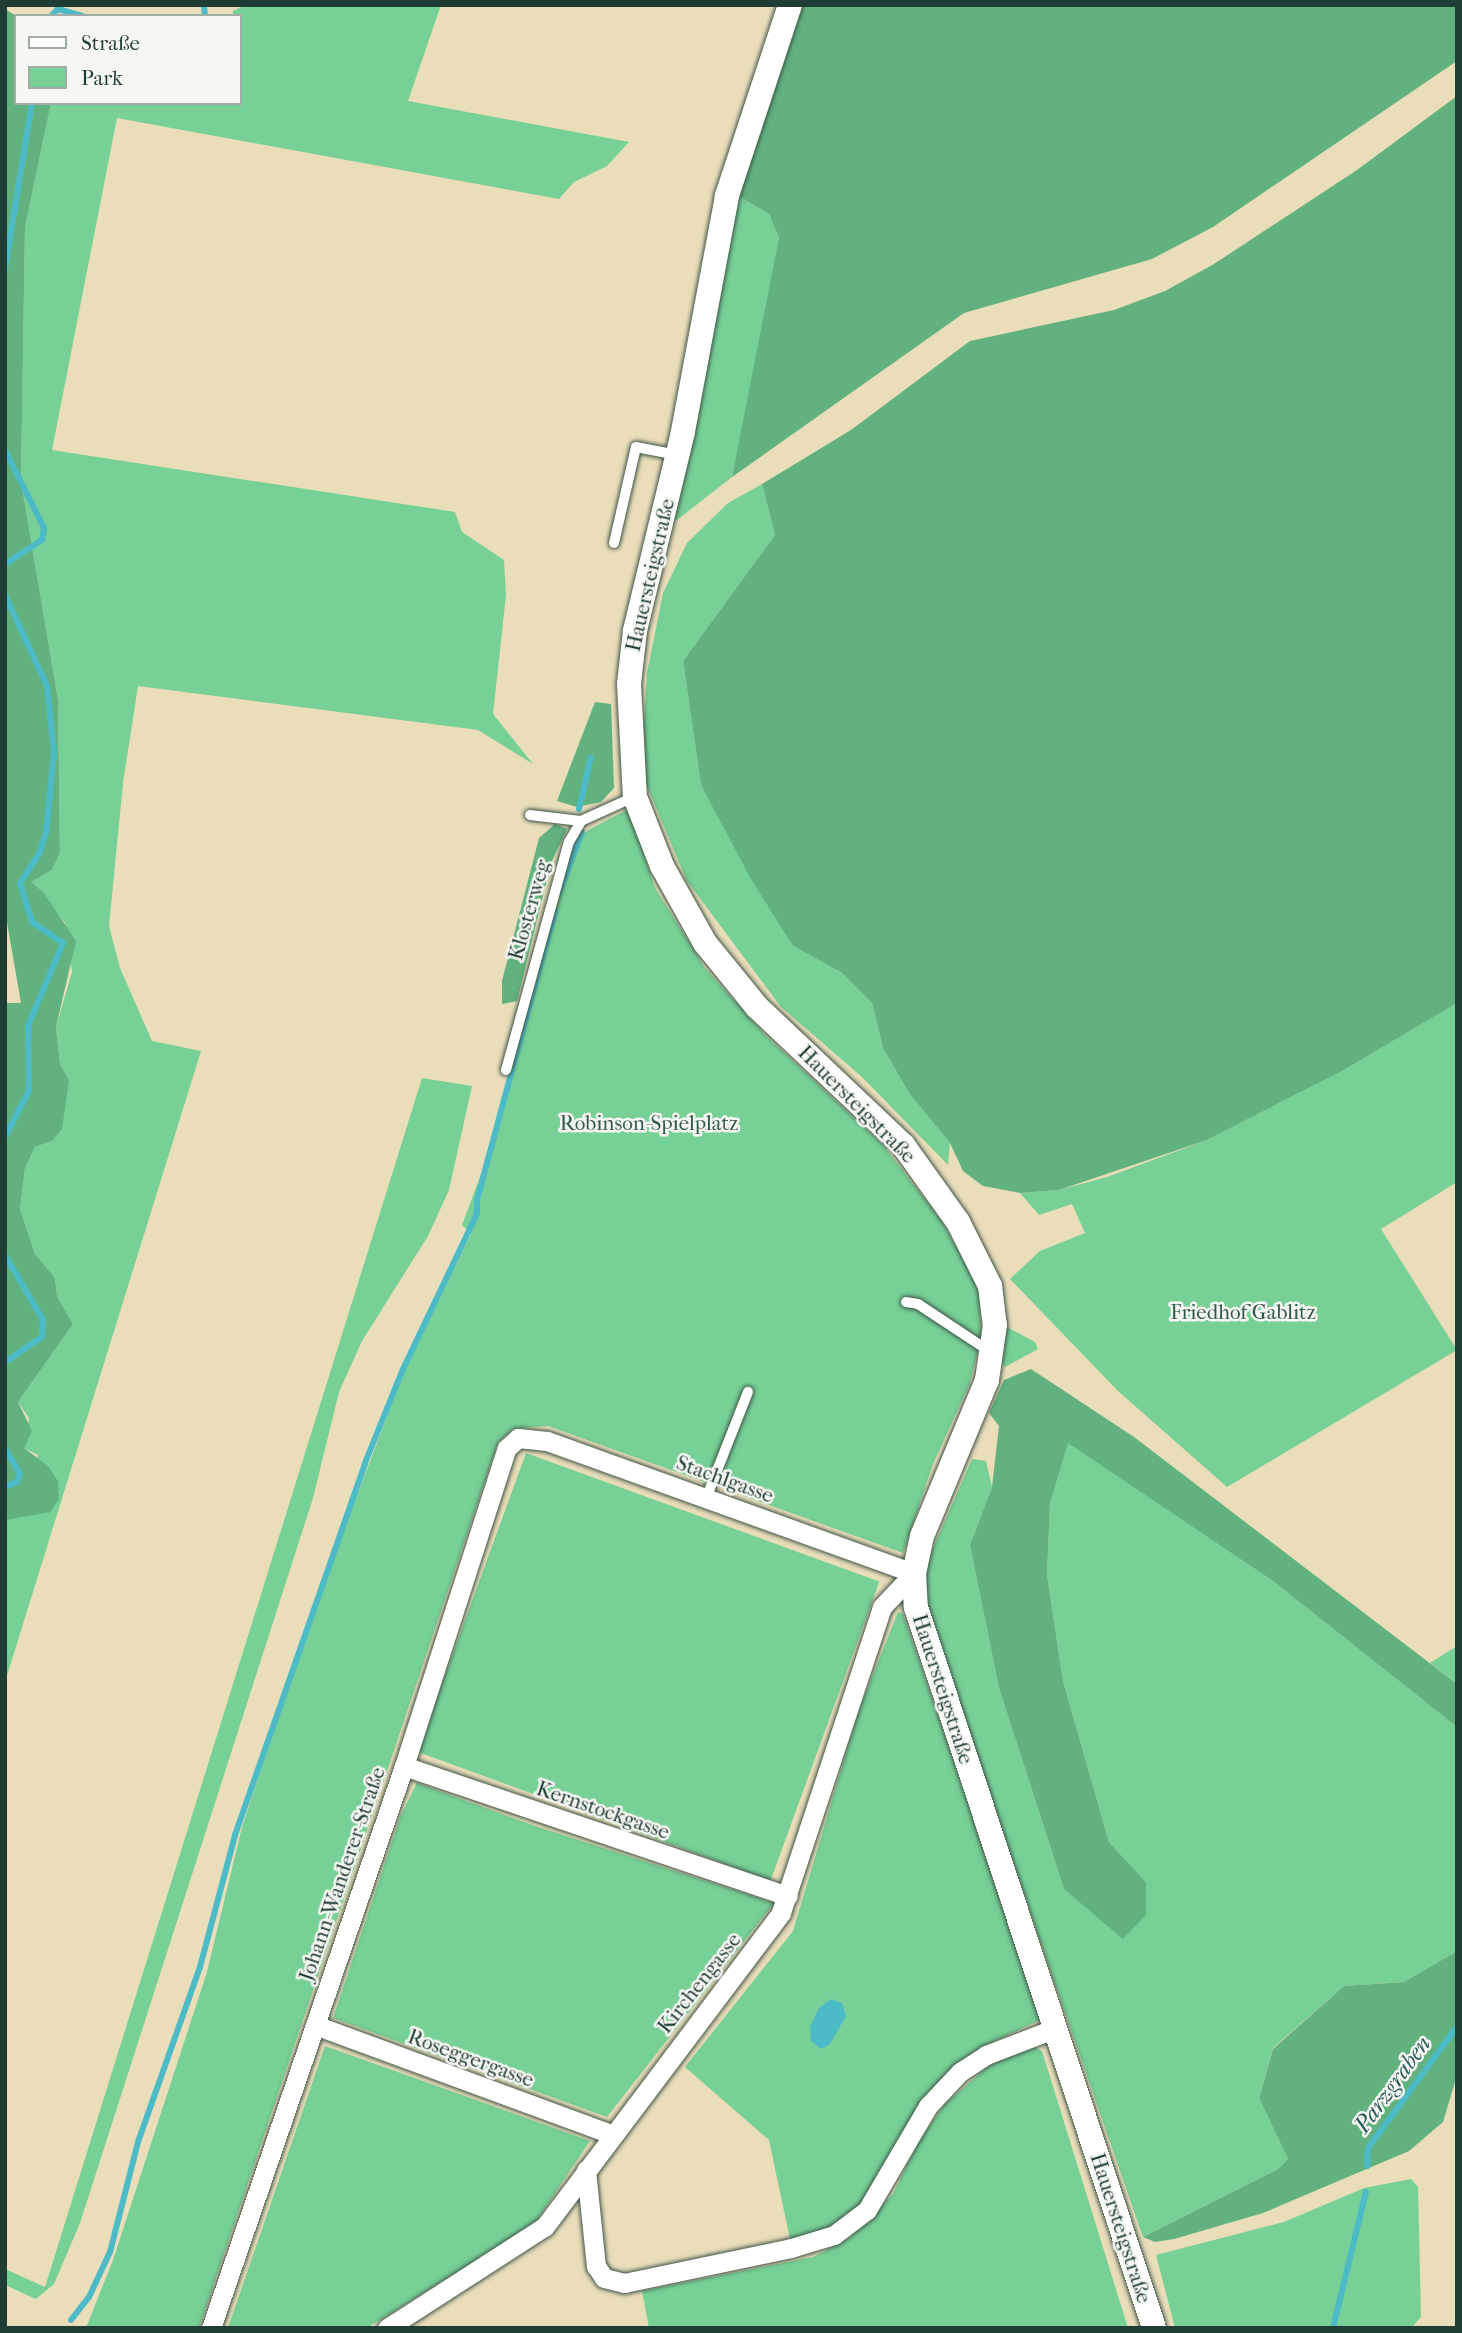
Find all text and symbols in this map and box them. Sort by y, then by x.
legend [14,14,242,105]
text: Straße [81,31,140,55]
text: Park [81,66,123,90]
street label: Hauersteigstraße [620,496,680,654]
street label: Klosterweg [503,857,555,963]
street label: Hauersteigstraße [793,1040,921,1168]
park label: Robinson-Spielplatz [560,1110,738,1136]
park label: Friedhof Gablitz [1170,1299,1316,1325]
street label: Stachlgasse [673,1450,777,1508]
street label: Hauersteigstraße [907,1611,979,1767]
street label: Johann-Wanderer-Straße [294,1764,390,1984]
street label: Kernstockgasse [533,1775,673,1845]
street label: Kirchengasse [652,1928,746,2038]
street label: Roseggergasse [405,2024,537,2092]
water label: Parzgraben [1349,2031,1437,2139]
street label: Hauersteigstraße [1085,2150,1157,2306]

